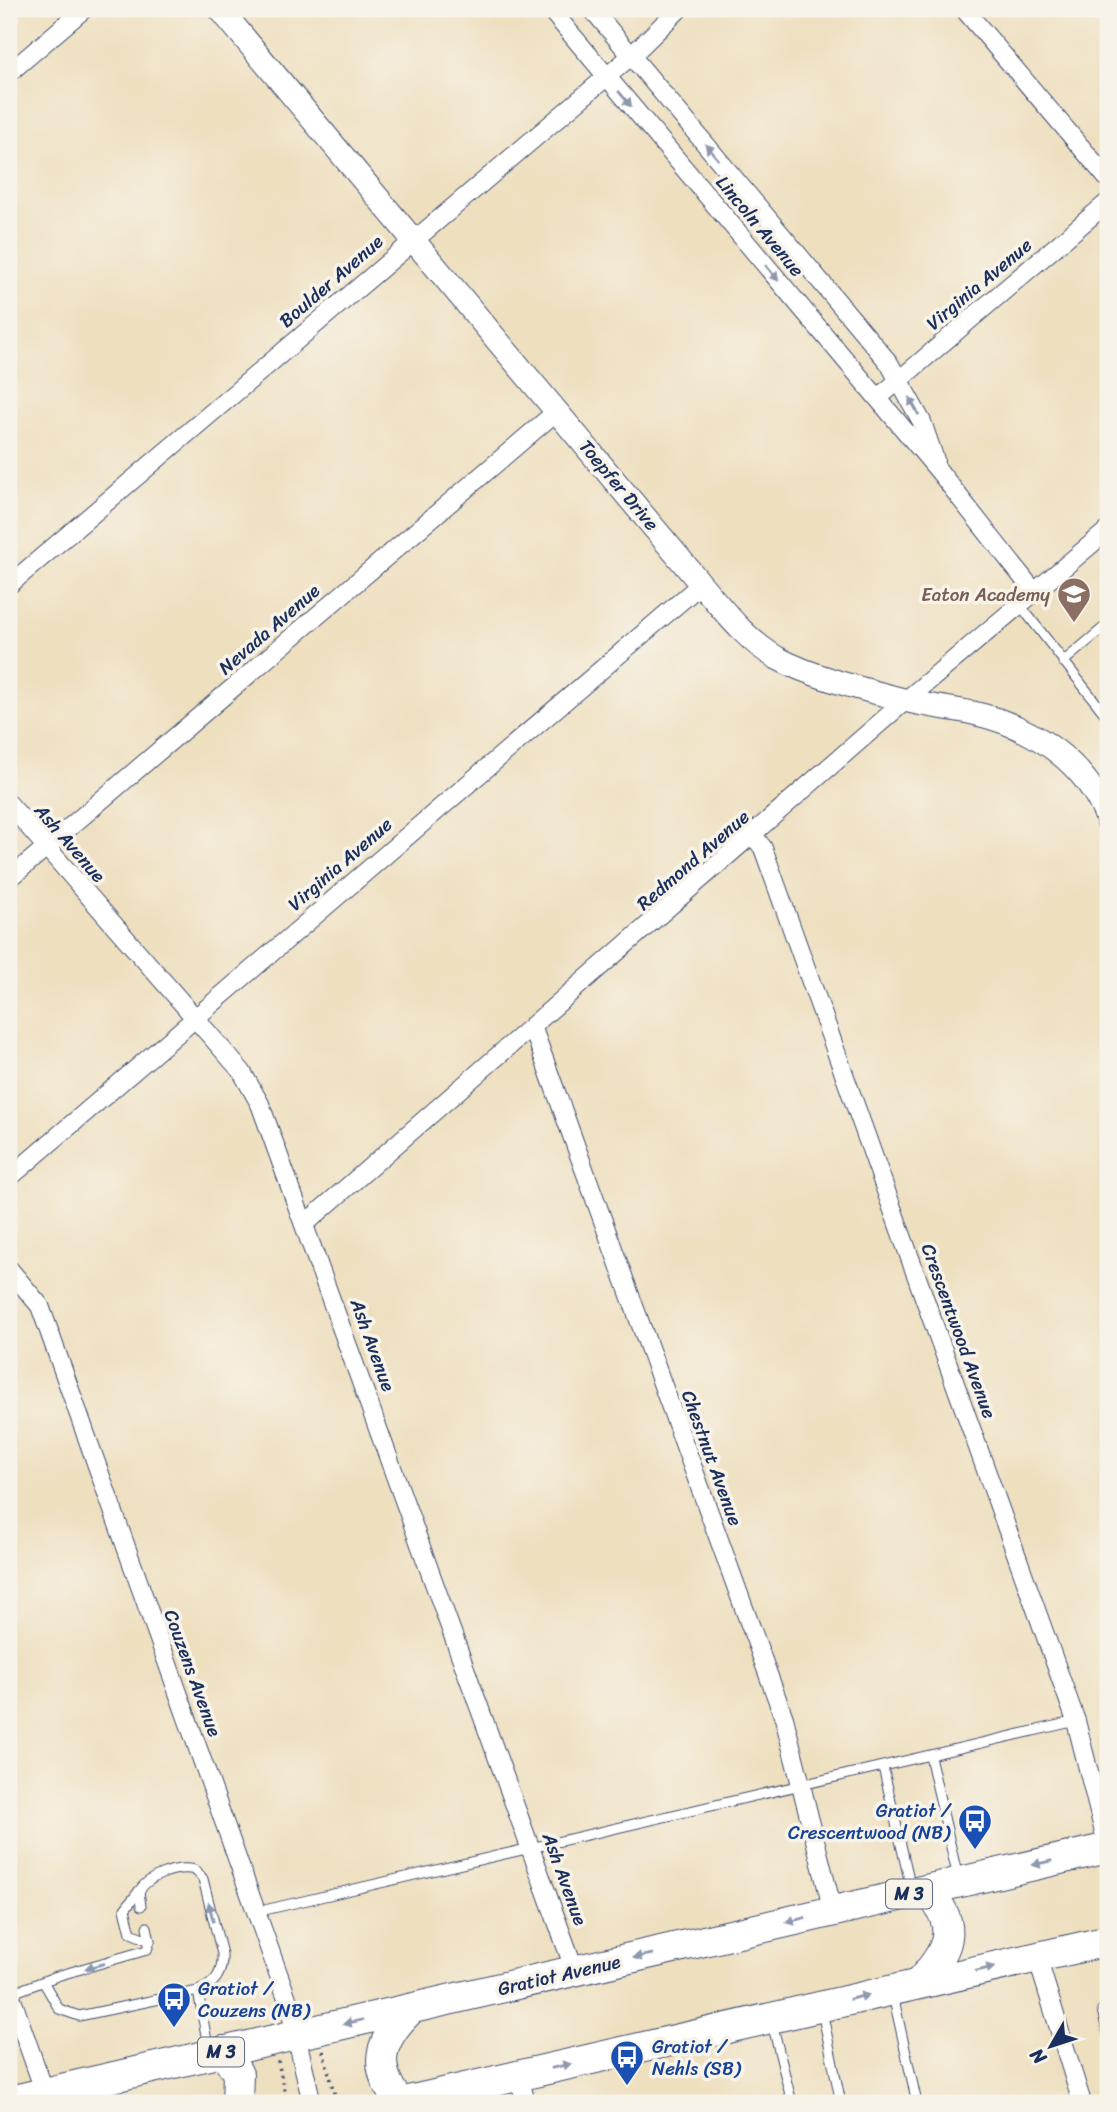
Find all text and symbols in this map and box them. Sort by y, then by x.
one-way arrow [617,91,632,108]
one-way arrow [704,143,720,161]
street label: Lincoln Avenue [707,168,813,285]
street label: Boulder Avenue [271,226,391,336]
street label: Virginia Avenue [918,229,1040,339]
one-way arrow [764,264,779,282]
one-way arrow [908,397,920,416]
street label: Toepfer Drive [571,432,668,538]
street label: Nevada Avenue [210,575,328,683]
school or university icon: Eaton Academy [1055,575,1093,624]
place label: Eaton Academy [921,578,1050,611]
street label: Ash Avenue [25,795,114,890]
street label: Redmond Avenue [629,801,757,919]
street label: Virginia Avenue [280,809,400,919]
street label: Crescentwood Avenue [912,1239,1006,1424]
street label: Ash Avenue [341,1293,405,1396]
street label: Chestnut Avenue [672,1385,752,1531]
street label: Couzens Avenue [155,1605,231,1741]
place label: Gratiot / Crescentwood (NB) [788,1794,953,1849]
bus stop icon: Gratiot / Crescentwood (NB) [956,1802,994,1851]
street label: Ash Avenue [533,1827,597,1930]
one-way arrow [1031,1858,1053,1869]
road number: M 3 [886,1880,932,1908]
one-way arrow [205,1901,216,1923]
one-way arrow [785,1915,807,1926]
street label: Gratiot Avenue [494,1945,624,2005]
one-way arrow [632,1951,654,1962]
one-way arrow [84,1961,106,1972]
one-way arrow [974,1963,996,1974]
place label: Gratiot / Couzens (NB) [198,1972,311,2027]
bus stop icon: Gratiot / Couzens (NB) [155,1980,193,2029]
one-way arrow [848,1991,870,2002]
north arrow [1016,2010,1086,2080]
one-way arrow [342,2016,364,2027]
place label: Gratiot / Nehls (SB) [652,2030,742,2085]
road number: M 3 [198,2038,244,2066]
bus stop icon: Gratiot / Nehls (SB) [608,2038,646,2087]
text: N [1021,2040,1056,2073]
one-way arrow [550,2060,572,2071]

